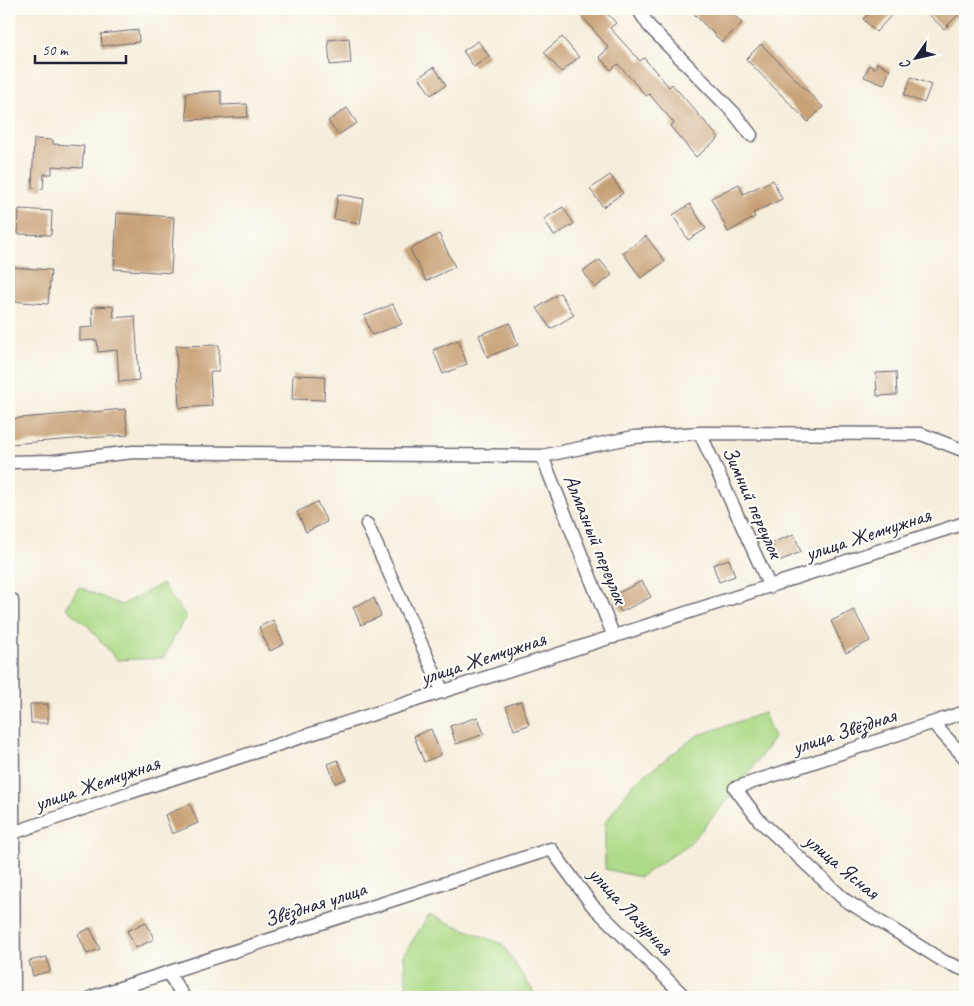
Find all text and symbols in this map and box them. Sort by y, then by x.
scale bar [35,32,126,64]
north arrow [892,32,942,82]
text: 50 m [42,41,69,60]
text: С [895,56,915,73]
street label: Зимний переулок [717,442,790,564]
street label: Алмазный переулок [558,471,635,610]
street label: улица Жемчужная [800,501,935,567]
street label: улица Жемчужная [415,625,550,691]
street label: улица Звёздная [787,702,901,761]
street label: улица Жемчужная [29,749,164,817]
street label: улица Ясная [798,826,886,906]
street label: улица Лазурная [582,860,680,962]
street label: Звёздная улица [261,875,371,934]

